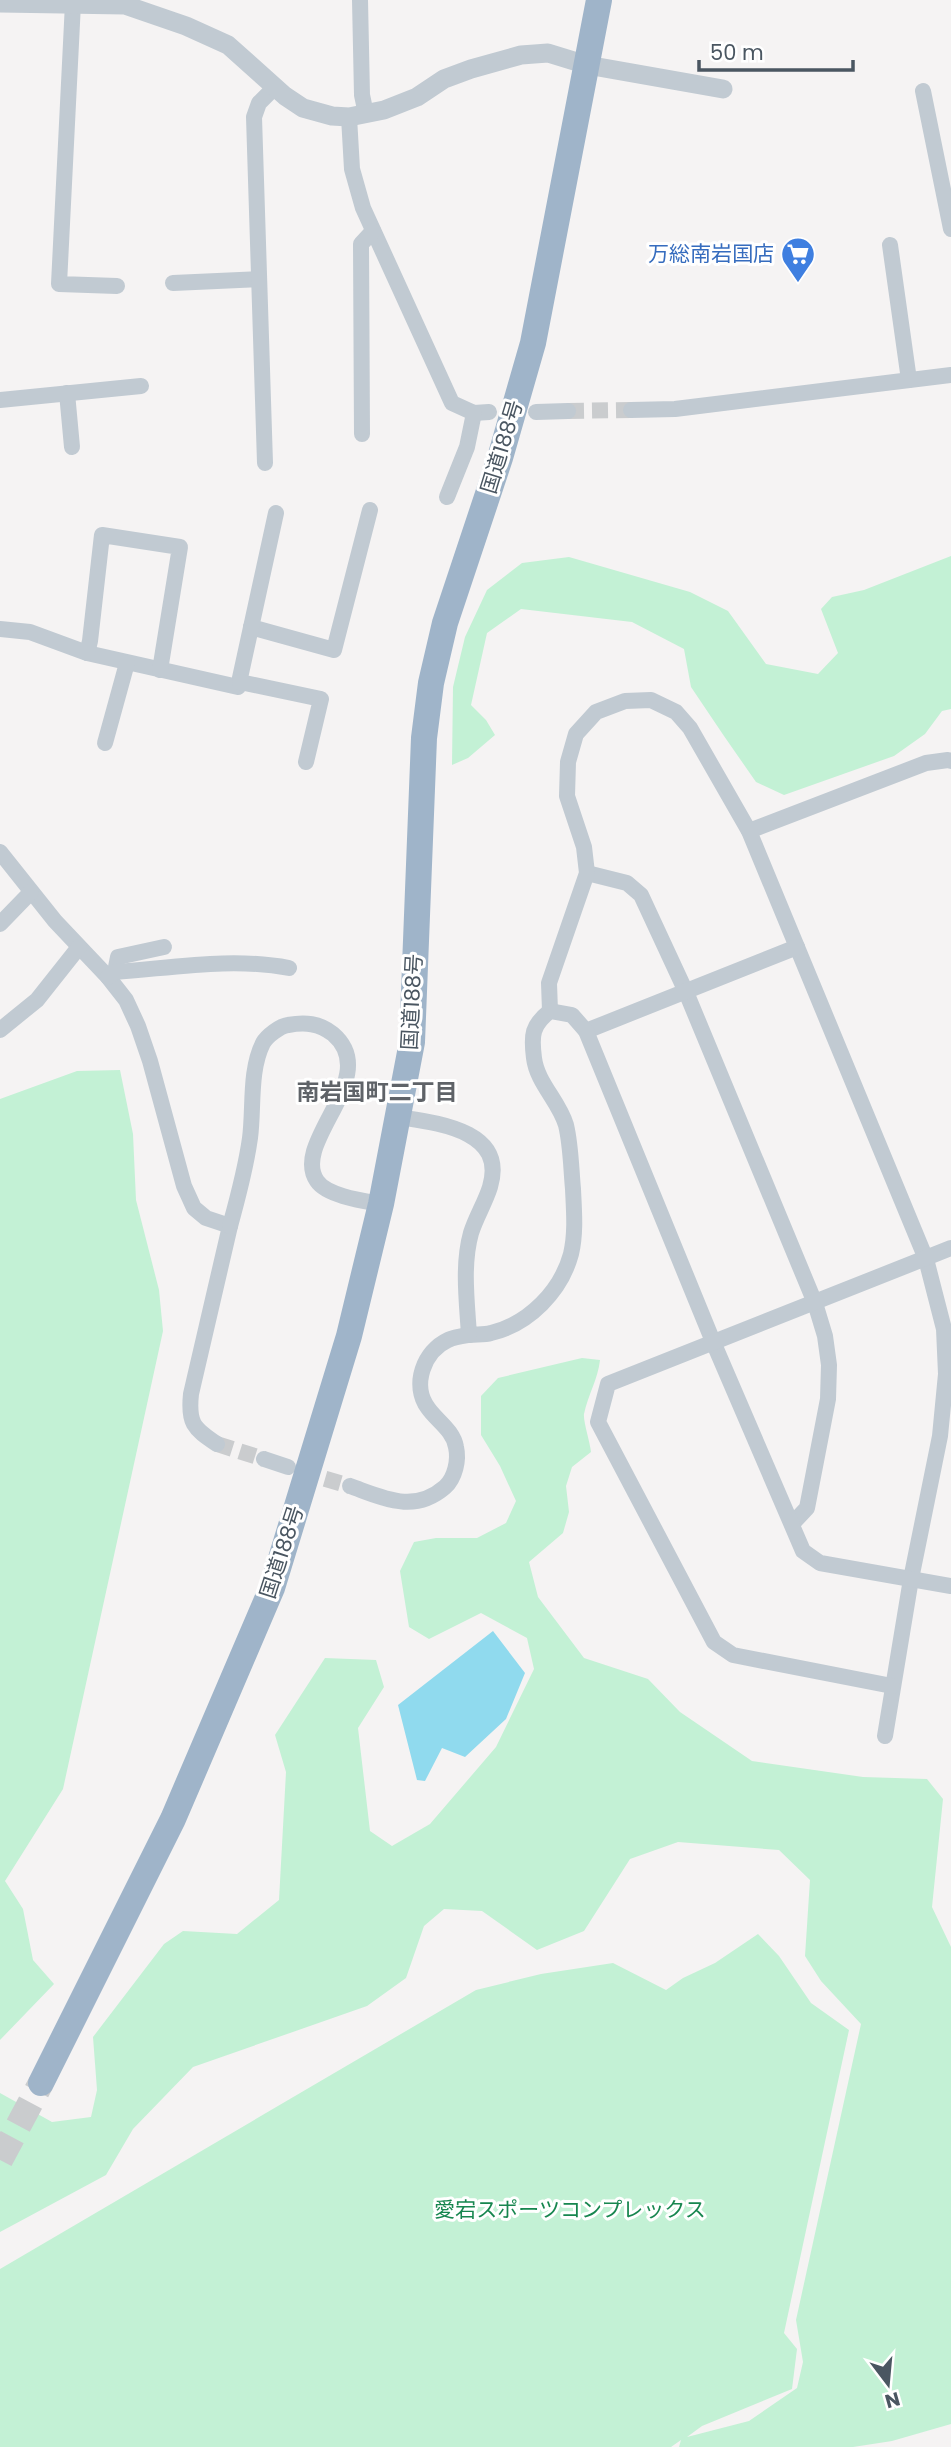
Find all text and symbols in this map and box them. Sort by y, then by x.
scale bar [699,28,853,72]
text: 50 m [710,38,764,67]
supermarket icon: 万総南岩国店 [779,235,817,284]
place label: 万総南岩国店 [648,239,774,268]
street label: 国道188号 [474,397,529,497]
street label: 国道188号 [395,953,428,1051]
district label: 南岩国町二丁目 [297,1076,458,1108]
street label: 国道188号 [253,1502,310,1602]
park label: 愛宕スポーツコンプレックス [434,2195,706,2224]
north arrow [853,2349,923,2419]
text: N [882,2385,903,2415]

